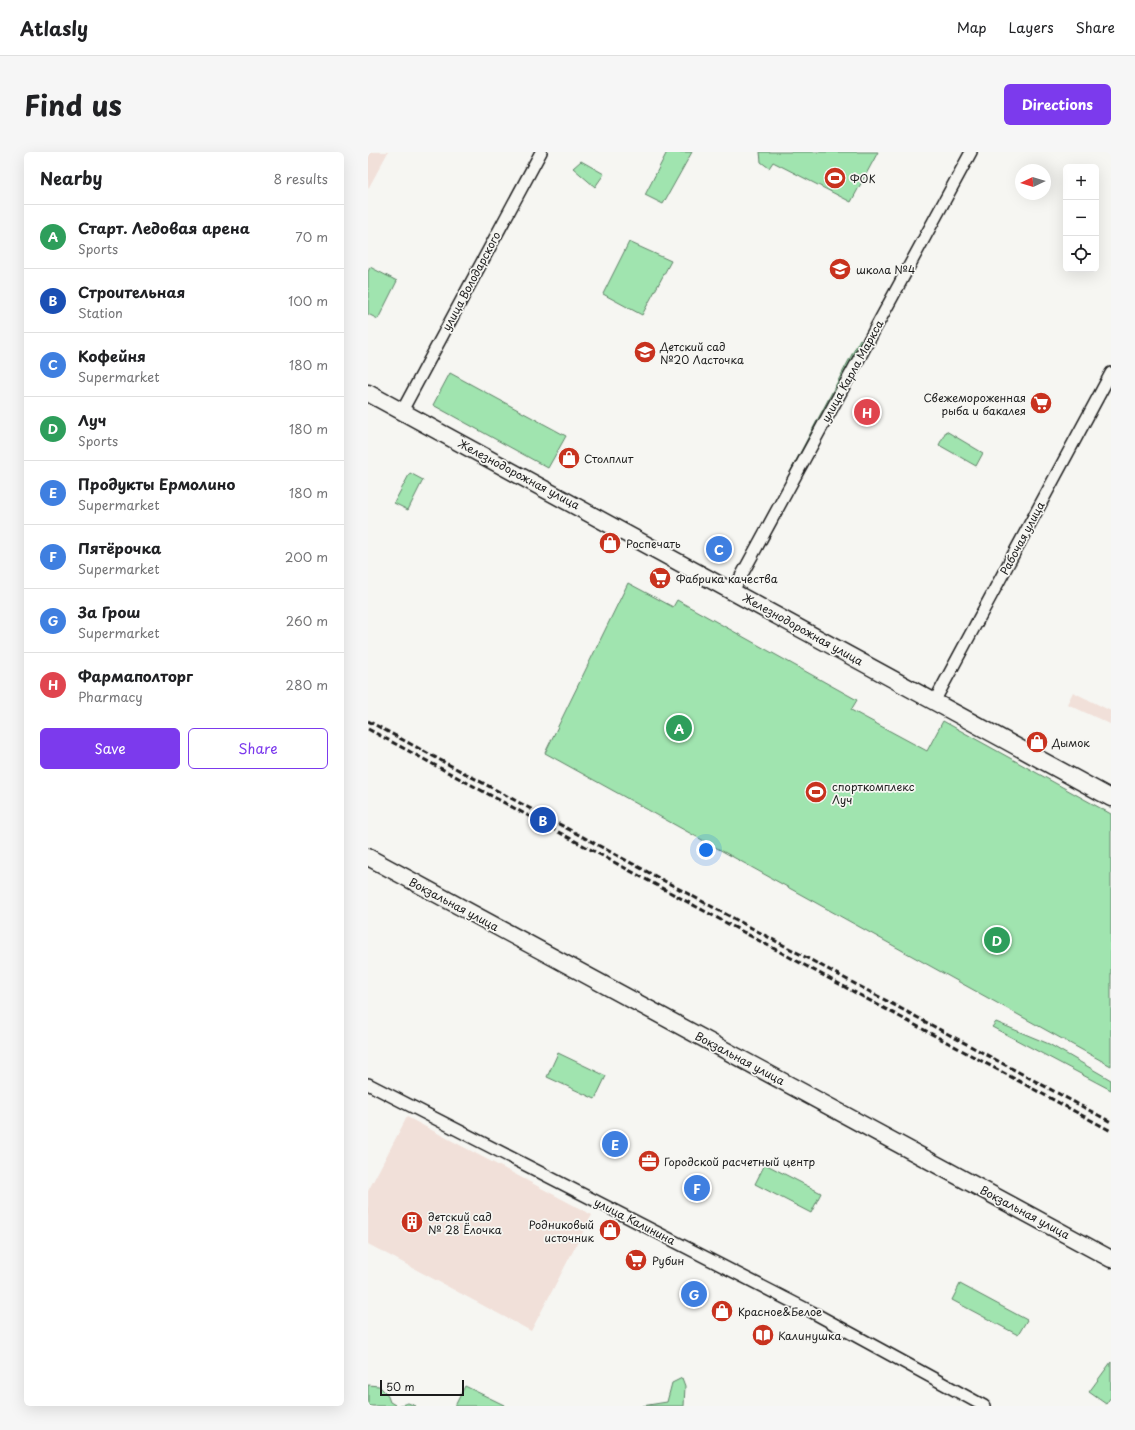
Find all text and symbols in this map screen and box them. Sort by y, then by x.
text: Atlasly [20,14,88,42]
text: Map [957,17,987,38]
text: Layers [1009,17,1054,38]
text: Share [1076,17,1115,38]
text: Find us [24,83,122,126]
button: Directions [1004,84,1111,125]
north arrow [1015,164,1051,200]
map controls [1063,164,1099,272]
button: + [1063,164,1099,200]
text: Nearby [40,165,102,191]
sports icon: ФОК [822,165,848,191]
text: 8 results [274,169,328,188]
place label: ФОК [850,170,876,187]
button: − [1063,200,1099,236]
text: Старт. Ледовая арена [78,216,250,239]
text: A [48,227,58,246]
text: 70 m [295,227,328,246]
street label: улица Володарского [438,228,504,334]
button: locate [1063,236,1099,272]
text: Sports [78,239,118,258]
school or university icon: школа №4 [827,256,853,282]
place label: школа №4 [856,261,915,278]
text: Строительная [78,280,185,303]
text: B [49,291,57,310]
text: 100 m [288,291,328,310]
text: Station [78,303,123,322]
street label: улица Карла Маркса [817,317,887,425]
place label: Детский сад №20 Ласточка [659,338,744,368]
school or university icon: Детский сад №20 Ласточка [632,339,658,365]
text: Кофейня [78,344,146,367]
text: C [48,355,58,374]
text: 180 m [289,355,328,374]
text: Supermarket [78,367,160,386]
place label: Свежемороженная рыба и бакалея [923,389,1026,419]
supermarket icon: Свежемороженная рыба и бакалея [1028,390,1054,416]
pin: H [854,397,880,427]
text: Луч [78,408,107,431]
text: D [48,419,58,438]
text: 180 m [289,419,328,438]
text: Sports [78,431,118,450]
street label: Железнодорожная улица [455,435,583,513]
shop icon: Столплит [556,445,582,471]
place label: Столплит [584,450,634,467]
text: Продукты Ермолино [78,472,235,495]
text: E [49,483,57,502]
text: 180 m [289,483,328,502]
text: Supermarket [78,495,160,514]
street label: Рабочая улица [995,498,1049,578]
shop icon: Роспечать [597,530,623,556]
pin: C [706,534,732,564]
place label: Роспечать [626,535,681,552]
text: Пятёрочка [78,536,161,559]
text: F [49,547,57,566]
text: 200 m [285,547,328,566]
text: Supermarket [78,559,160,578]
supermarket icon: Фабрика качества [647,565,673,591]
place label: Фабрика качества [676,570,778,587]
street label: Железнодорожная улица [740,589,867,669]
text: За Грош [78,600,140,623]
text: G [48,611,58,630]
text: 260 m [286,611,328,630]
text: Supermarket [78,623,160,642]
text: Фармаполторг [78,664,193,687]
text: H [48,675,58,694]
text: 280 m [286,675,328,694]
text: Pharmacy [78,687,143,706]
pin: A [666,713,692,743]
button: Save [40,728,180,769]
button: Share [188,728,328,769]
shop icon: Дымок [1024,729,1050,755]
place label: Дымок [1051,734,1090,751]
place label: спорткомплекс Луч [832,778,915,808]
sports icon: спорткомплекс Луч [803,779,829,805]
pin: B [530,805,556,835]
your location [696,840,716,860]
street label: Вокзальная улица [406,873,502,935]
pin: D [984,925,1010,955]
street label: Вокзальная улица [692,1027,788,1089]
pin: E [602,1129,628,1159]
office icon: Городской расчетный центр [636,1148,662,1174]
place label: Городской расчетный центр [664,1153,816,1170]
pin: F [684,1173,710,1203]
street label: Вокзальная улица [977,1181,1073,1243]
street label: улица Калинина [592,1193,679,1249]
place label: детский сад № 28 Ёлочка [428,1208,502,1238]
building icon: детский сад № 28 Ёлочка [399,1209,425,1235]
place label: Родниковый источник [529,1216,594,1246]
shop icon: Родниковый источник [597,1217,623,1243]
supermarket icon: Рубин [623,1247,649,1273]
place label: Рубин [652,1252,684,1269]
pin: G [681,1279,707,1309]
shop icon: Красное&Белое [709,1298,735,1324]
place label: Красное&Белое [738,1303,822,1320]
library icon: Калинушка [750,1322,776,1348]
place label: Калинушка [778,1327,841,1344]
scale bar [380,1378,464,1397]
text: 50 m [386,1378,415,1395]

